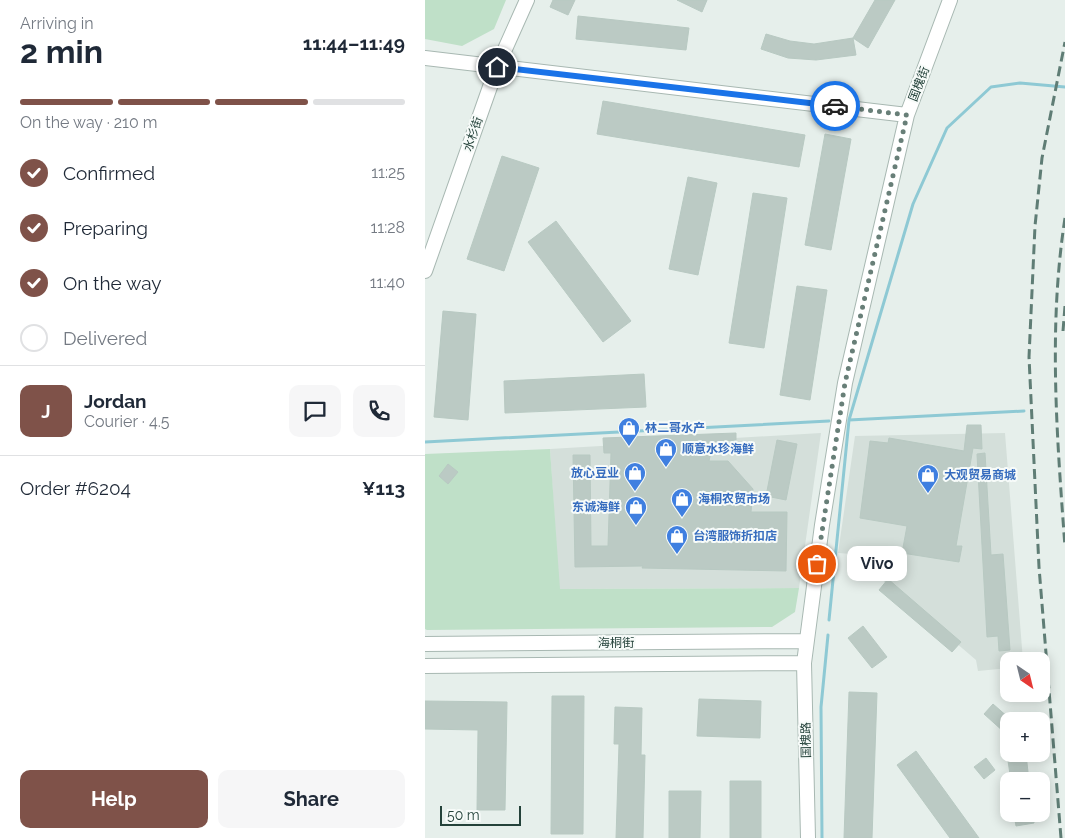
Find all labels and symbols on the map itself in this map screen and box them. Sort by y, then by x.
pin [476,46,518,88]
street label: 国槐街 [906,65,932,103]
courier [810,81,860,131]
street label: 水杉街 [461,115,485,153]
shop icon: 林二哥水产 [617,416,641,447]
place label: 林二哥水产 [645,421,705,435]
shop icon: 顺意水珍海鲜 [654,437,678,468]
place label: 顺意水珍海鲜 [682,442,754,456]
shop icon: 放心豆业 [623,461,647,492]
shop icon: 大观贸易商城 [916,463,940,494]
place label: 放心豆业 [571,466,619,480]
place label: 大观贸易商城 [944,468,1016,482]
shop icon: 海桐农贸市场 [670,487,694,518]
place label: 海桐农贸市场 [698,492,770,506]
shop icon: 东诚海鲜 [624,495,648,526]
place label: 东诚海鲜 [572,500,620,514]
shop icon: 台湾服饰折扣店 [665,524,689,555]
place label: 台湾服饰折扣店 [693,529,777,543]
pin [796,543,838,585]
callout: Vivo [847,546,907,582]
street label: 海桐街 [598,636,634,650]
north arrow [1000,652,1050,702]
street label: 国槐路 [799,722,813,758]
scale bar [440,803,521,826]

